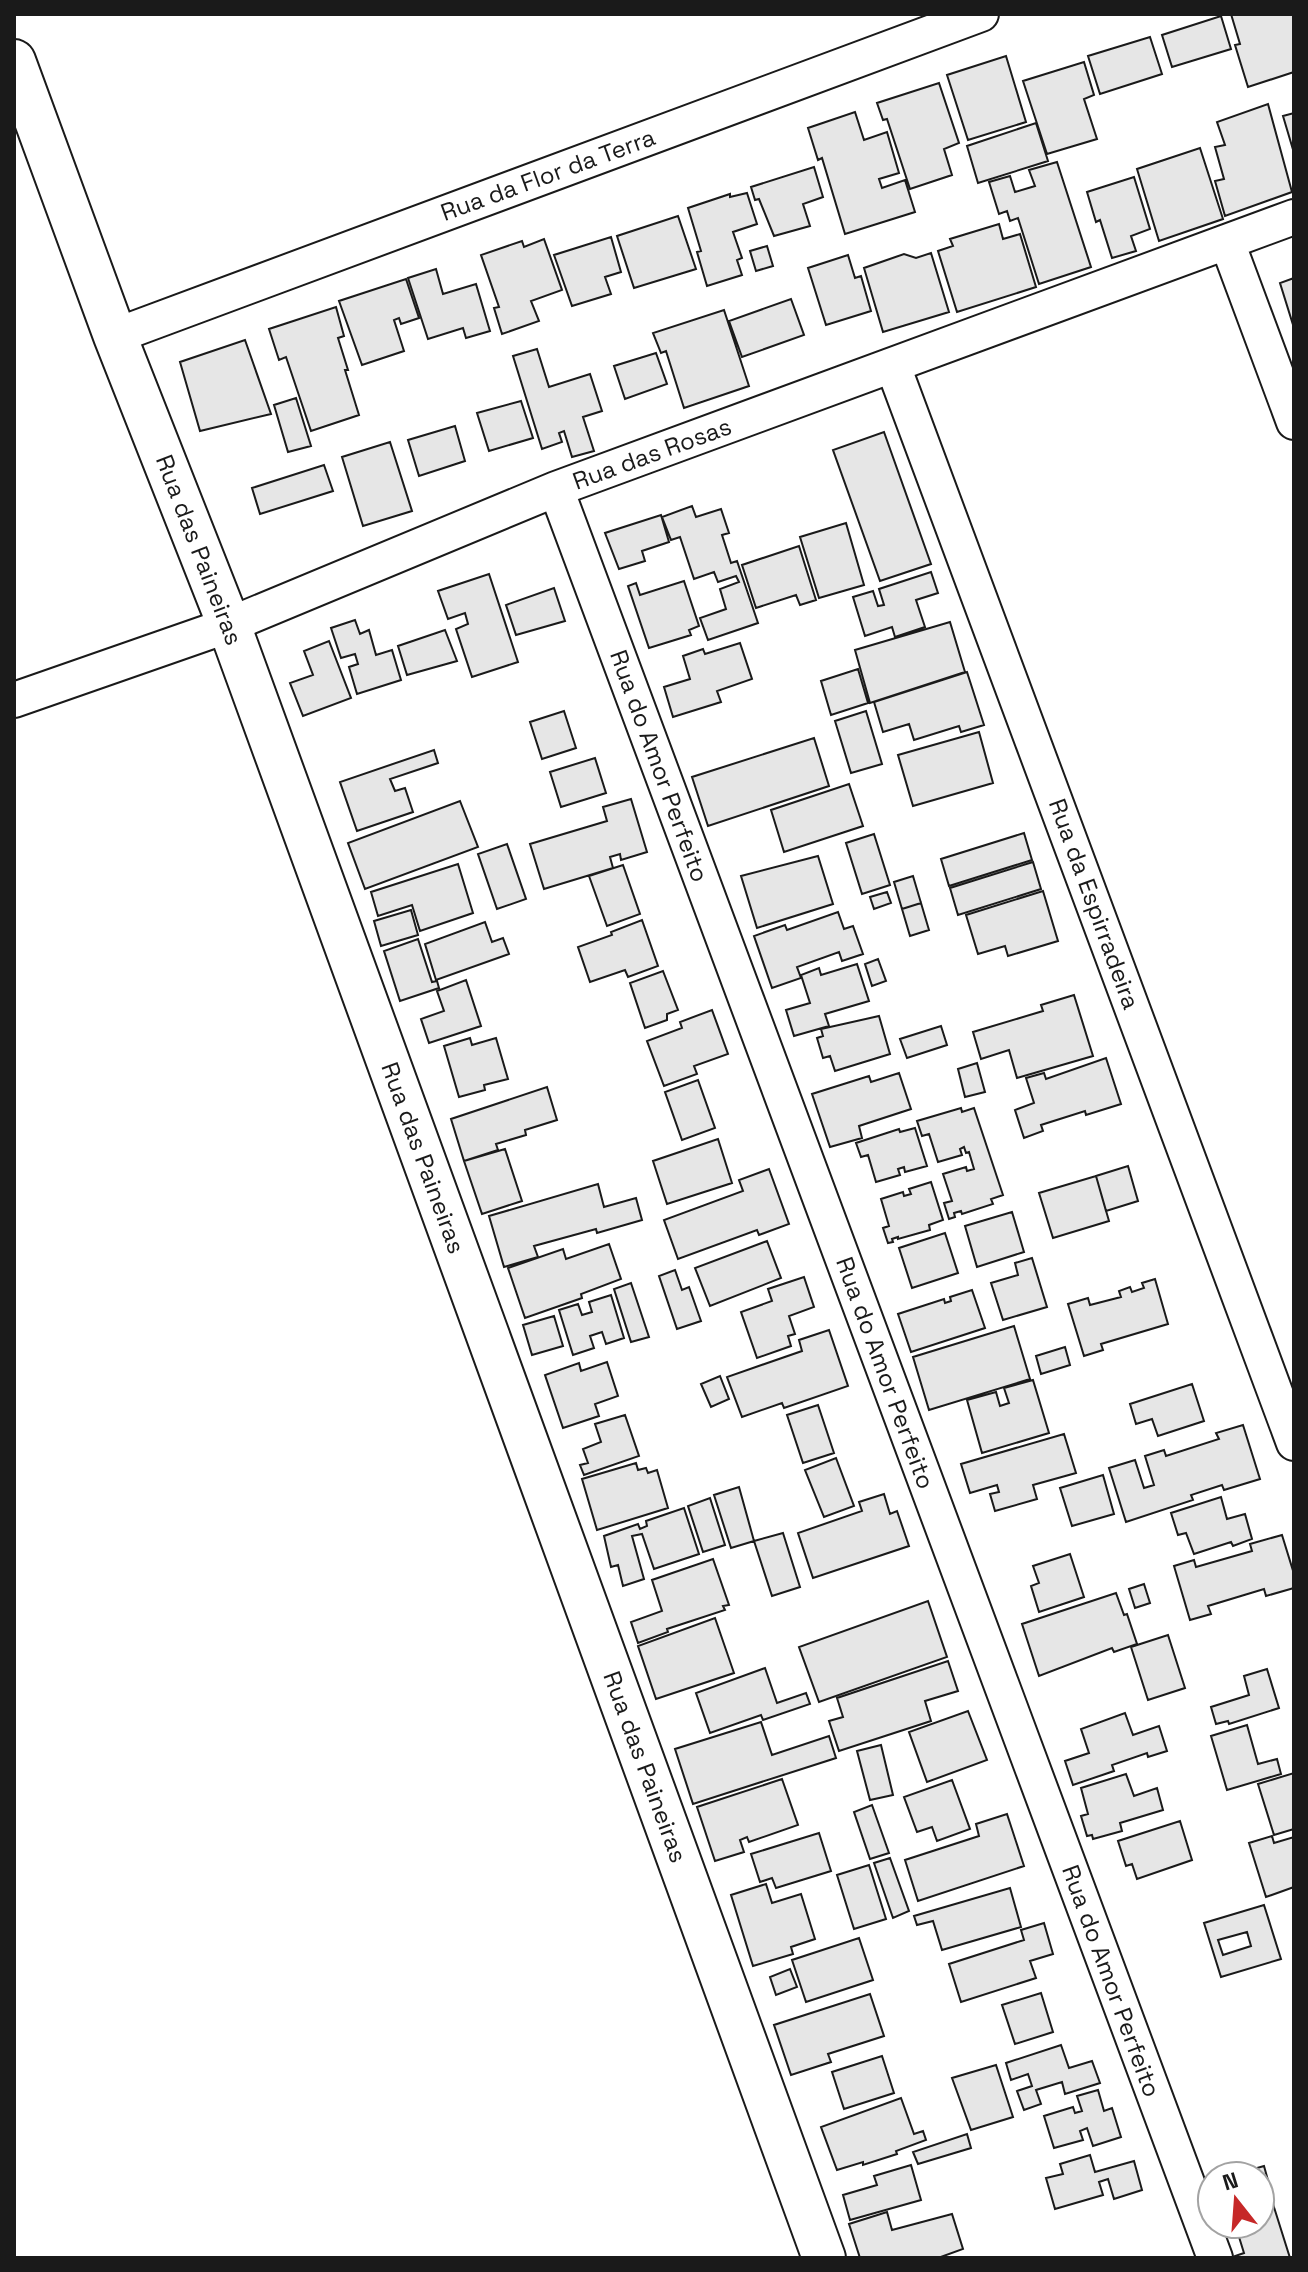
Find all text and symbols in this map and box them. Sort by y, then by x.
street label: Rua da Flor da Terra [436,121,660,228]
street label: Rua das Rosas [568,410,735,497]
street label: Rua das Paineiras [149,450,250,649]
street label: Rua do Amor Perfeito [603,646,716,886]
street label: Rua da Espirradeira [1042,794,1147,1014]
street label: Rua das Paineiras [374,1058,472,1258]
street label: Rua do Amor Perfeito [829,1253,942,1493]
street label: Rua das Paineiras [596,1667,694,1867]
street label: Rua do Amor Perfeito [1055,1861,1168,2101]
north arrow [1196,2160,1276,2240]
text: N [1219,2165,1241,2196]

